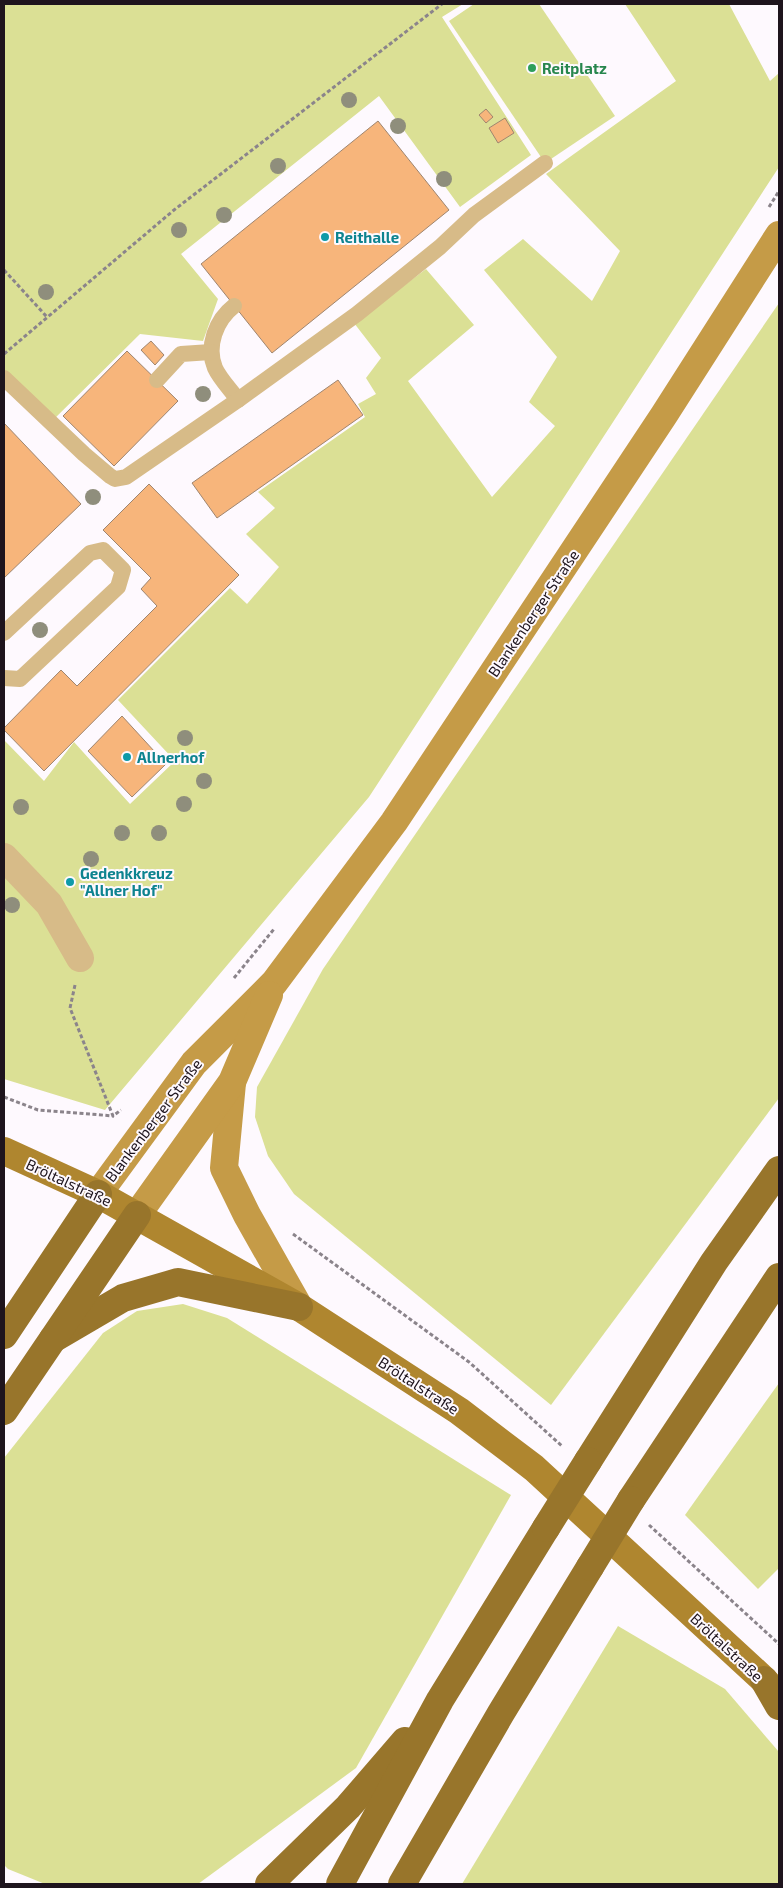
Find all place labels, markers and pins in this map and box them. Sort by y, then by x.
place label: Reitplatz [542,59,607,77]
marker: Reitplatz [526,62,538,74]
place label: Reithalle [335,228,399,246]
marker: Reithalle [319,231,331,243]
place label: Allnerhof [137,748,205,766]
marker: Allnerhof [121,751,133,763]
place label: Gedenkkreuz "Allner Hof" [80,864,173,899]
marker: Gedenkkreuz "Allner Hof" [64,876,76,888]

